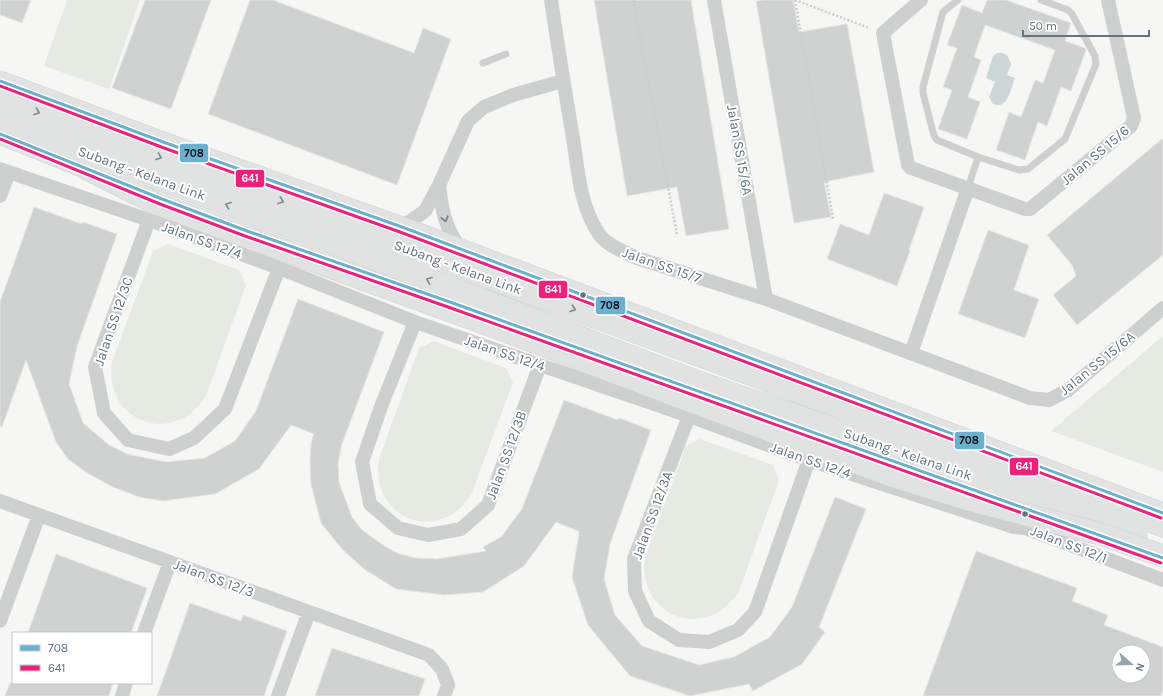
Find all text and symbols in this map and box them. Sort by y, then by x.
scale bar [1023,12,1149,38]
text: 50 m [1029,19,1057,33]
street label: Jalan SS 15/6A [723,103,756,197]
one-way arrow [33,107,40,115]
street label: Jalan SS 15/6 [1058,122,1133,189]
street label: Subang - Kelana Link [76,142,208,205]
line badge: 708 [179,143,209,163]
text: 708 [184,147,204,160]
one-way arrow [155,152,162,160]
line badge: 641 [235,169,265,188]
text: 641 [241,172,259,185]
one-way arrow [277,197,284,205]
one-way arrow [225,201,232,209]
one-way arrow [440,215,449,222]
street label: Jalan SS 12/4 [160,218,244,263]
street label: Subang - Kelana Link [392,236,524,299]
street label: Jalan SS 15/7 [620,244,704,287]
street label: Jalan SS 12/3C [90,275,137,368]
one-way arrow [425,276,432,284]
line badge: 641 [538,280,568,299]
text: 641 [544,283,562,296]
unlabelled marker [578,290,588,300]
line badge: 708 [595,296,626,315]
text: 708 [600,299,620,312]
one-way arrow [570,305,577,313]
street label: Jalan SS 15/6A [1056,328,1138,399]
street label: Jalan SS 12/4 [463,332,547,375]
street label: Jalan SS 12/3B [483,409,530,502]
street label: Subang - Kelana Link [841,425,974,484]
line badge: 708 [954,431,985,450]
text: 708 [959,434,979,447]
street label: Jalan SS 12/4 [769,439,853,482]
line badge: 641 [1009,457,1039,476]
text: 641 [1015,460,1033,473]
street label: Jalan SS 12/3A [629,469,676,561]
unlabelled marker [1020,509,1030,519]
street label: Jalan SS 12/1 [1028,522,1109,567]
street label: Jalan SS 12/3 [171,556,256,601]
legend [12,632,152,684]
text: 708 [48,641,68,655]
north arrow [1111,644,1151,684]
text: 641 [48,661,66,675]
text: N [1132,661,1147,673]

